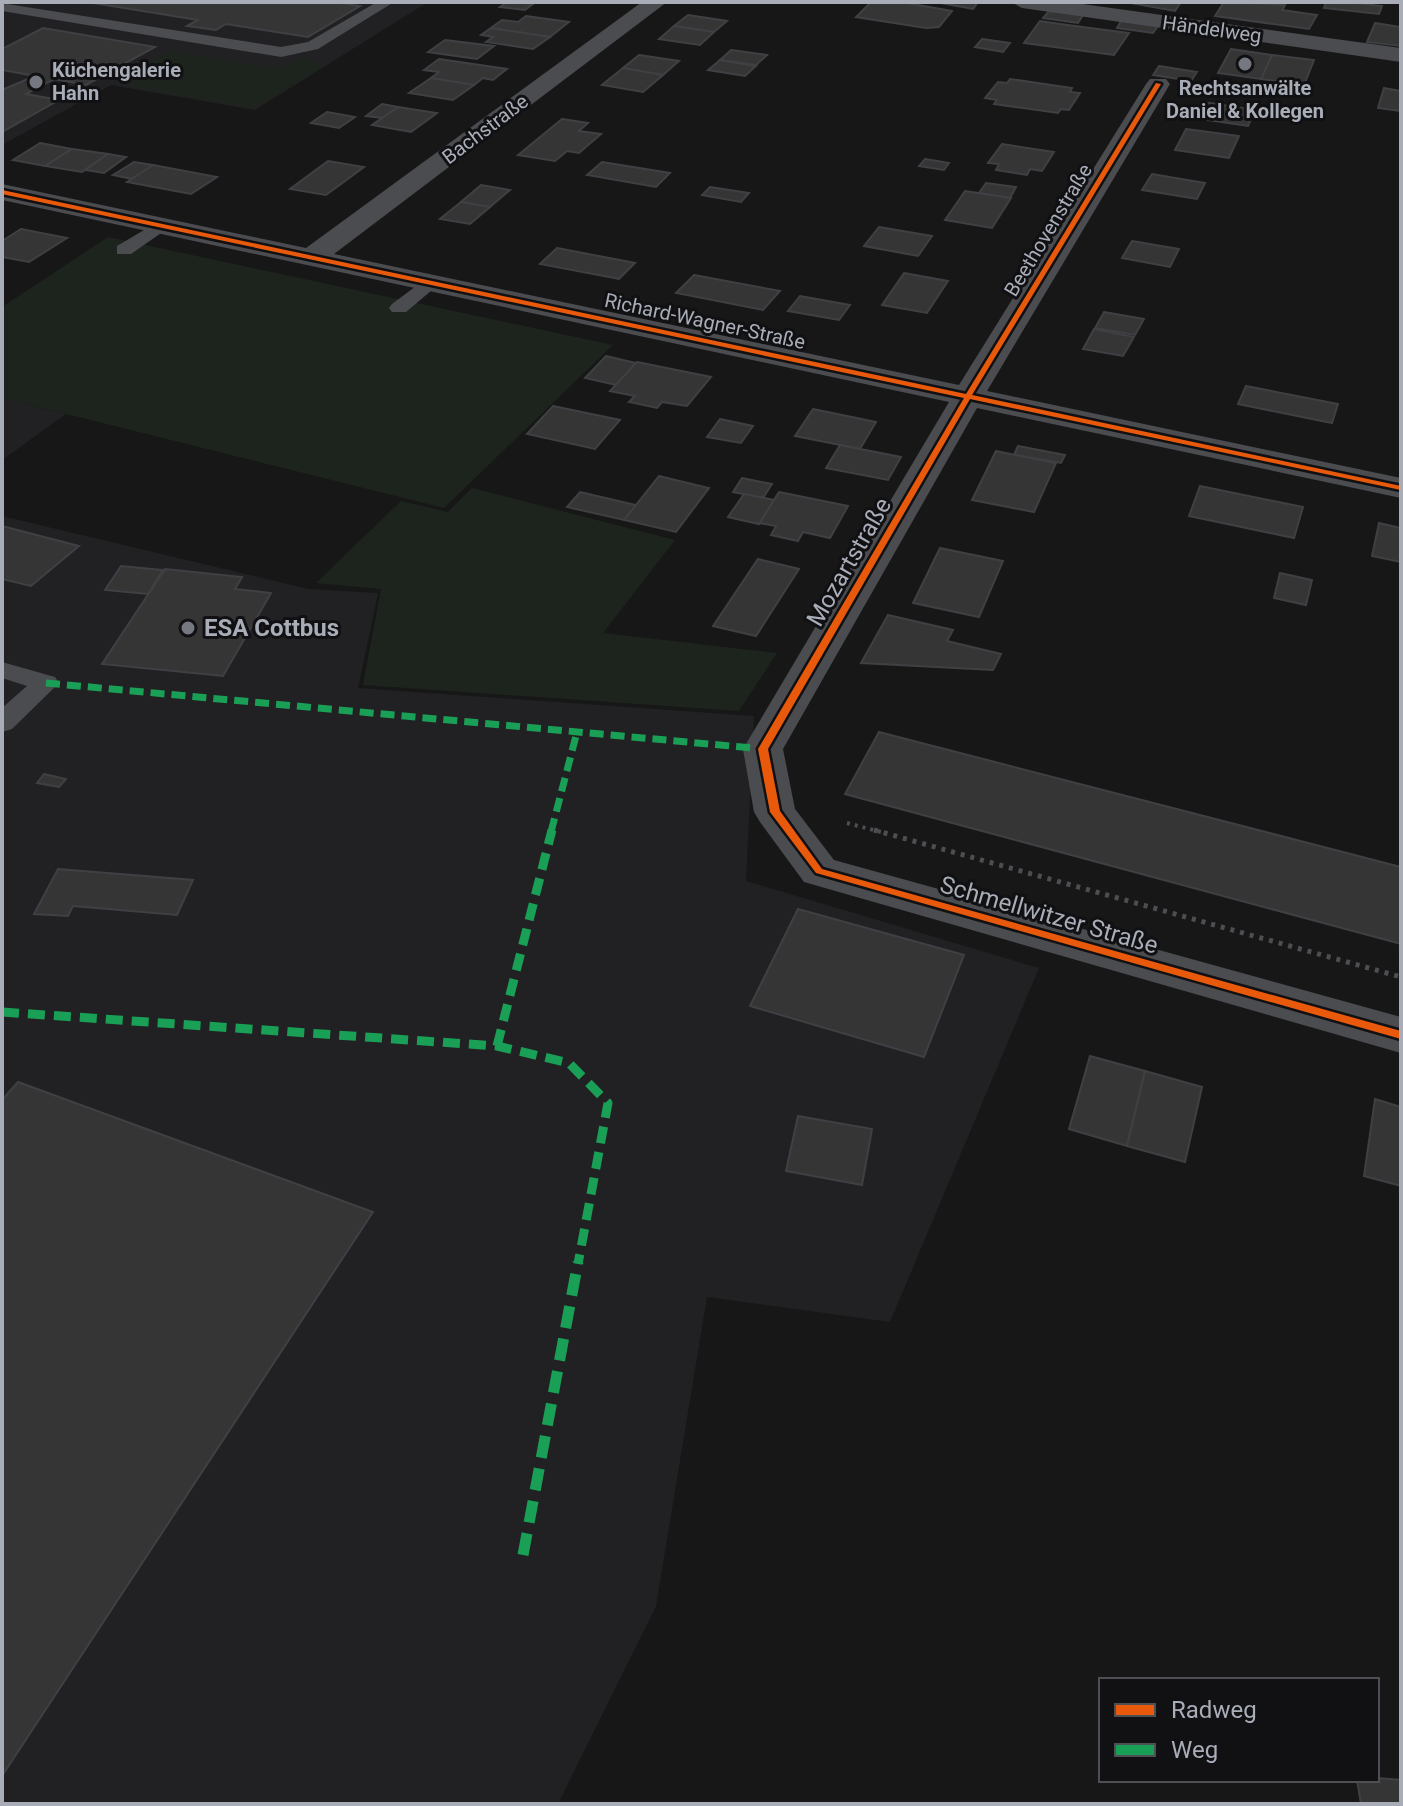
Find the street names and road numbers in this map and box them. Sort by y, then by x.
street label: Händelweg [1161,10,1263,48]
street label: Bachstraße [437,89,533,169]
street label: Beethovenstraße [999,159,1097,301]
street label: Richard-Wagner-Straße [602,288,808,354]
street label: Mozartstraße [801,493,897,631]
street label: Schmellwitzer Straße [937,870,1161,960]

